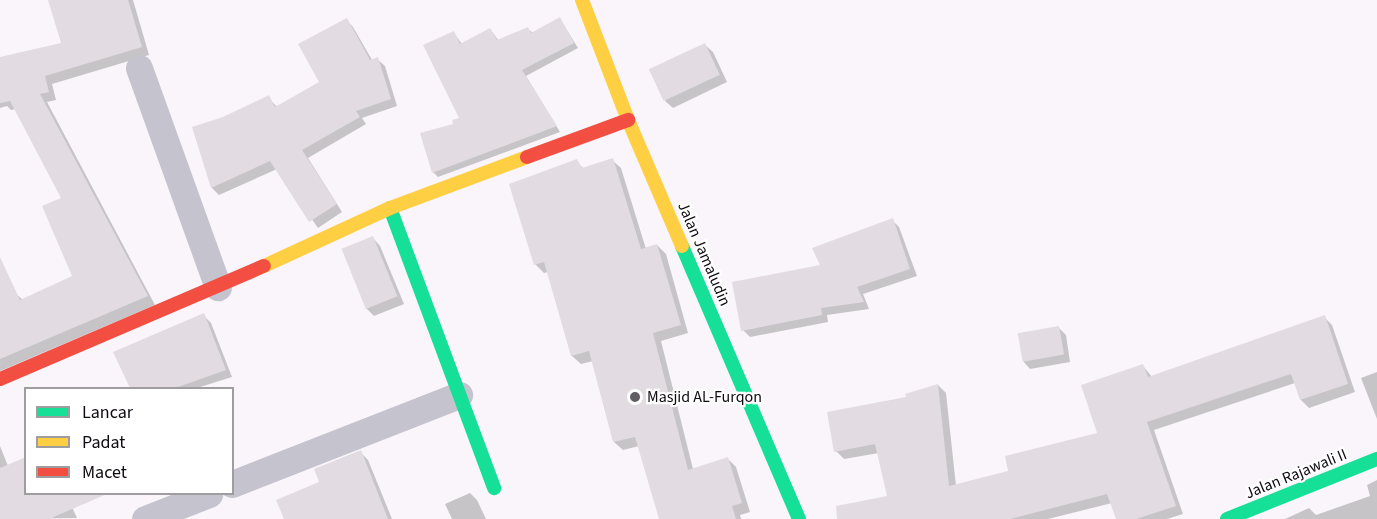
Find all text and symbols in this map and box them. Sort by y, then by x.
street label: Jalan Jamaludin [673,199,735,309]
legend [24,387,234,495]
place label: Masjid AL-Furqon [647,387,762,407]
marker: Masjid AL-Furqon [628,390,642,404]
text: Lancar [82,400,133,425]
text: Padat [82,430,125,455]
street label: Jalan Rajawali II [1242,445,1350,503]
text: Macet [82,460,127,485]

